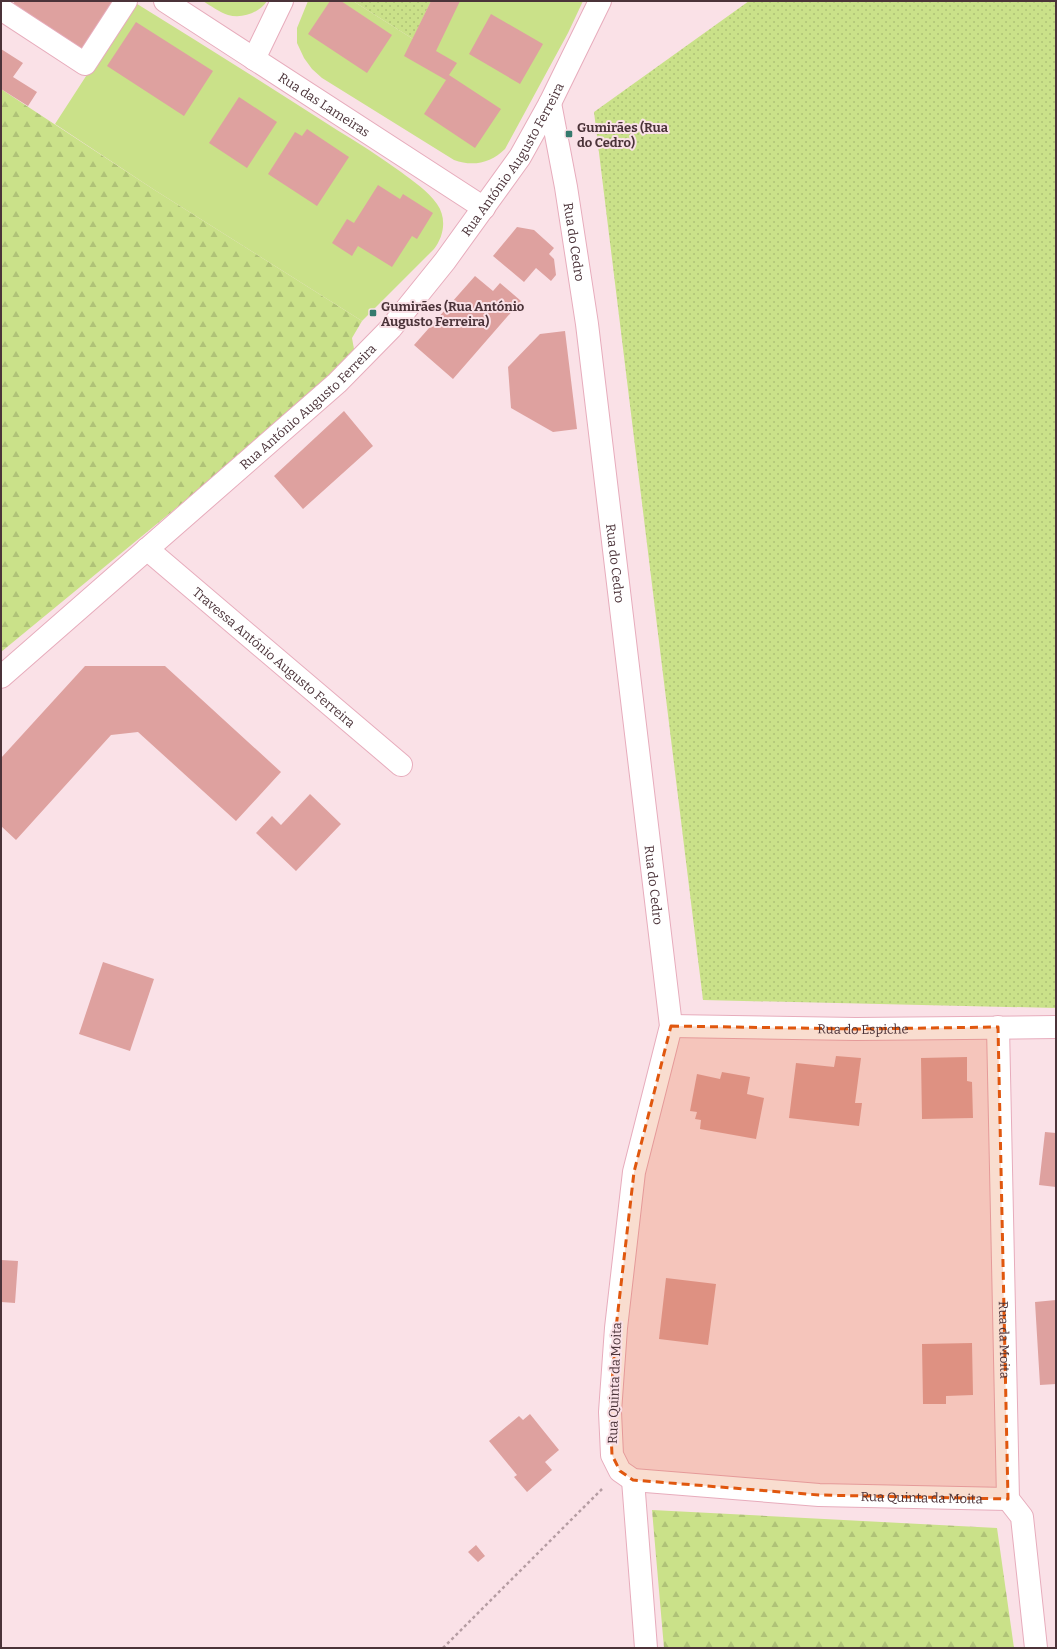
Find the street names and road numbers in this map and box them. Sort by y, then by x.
street label: Rua das Lameiras [276,70,373,140]
street label: Rua António Augusto Ferreira [459,80,567,239]
street label: Rua do Cedro [560,201,587,282]
street label: Rua António Augusto Ferreira [237,341,379,473]
street label: Rua do Cedro [603,523,627,604]
street label: Travessa António Augusto Ferreira [190,584,358,731]
street label: Rua do Cedro [641,844,666,925]
street label: Rua do Espiche [817,1021,909,1037]
street label: Rua da Moita [996,1301,1012,1379]
street label: Rua Quinta da Moita [605,1322,624,1444]
street label: Rua Quinta da Moita [860,1489,983,1506]

